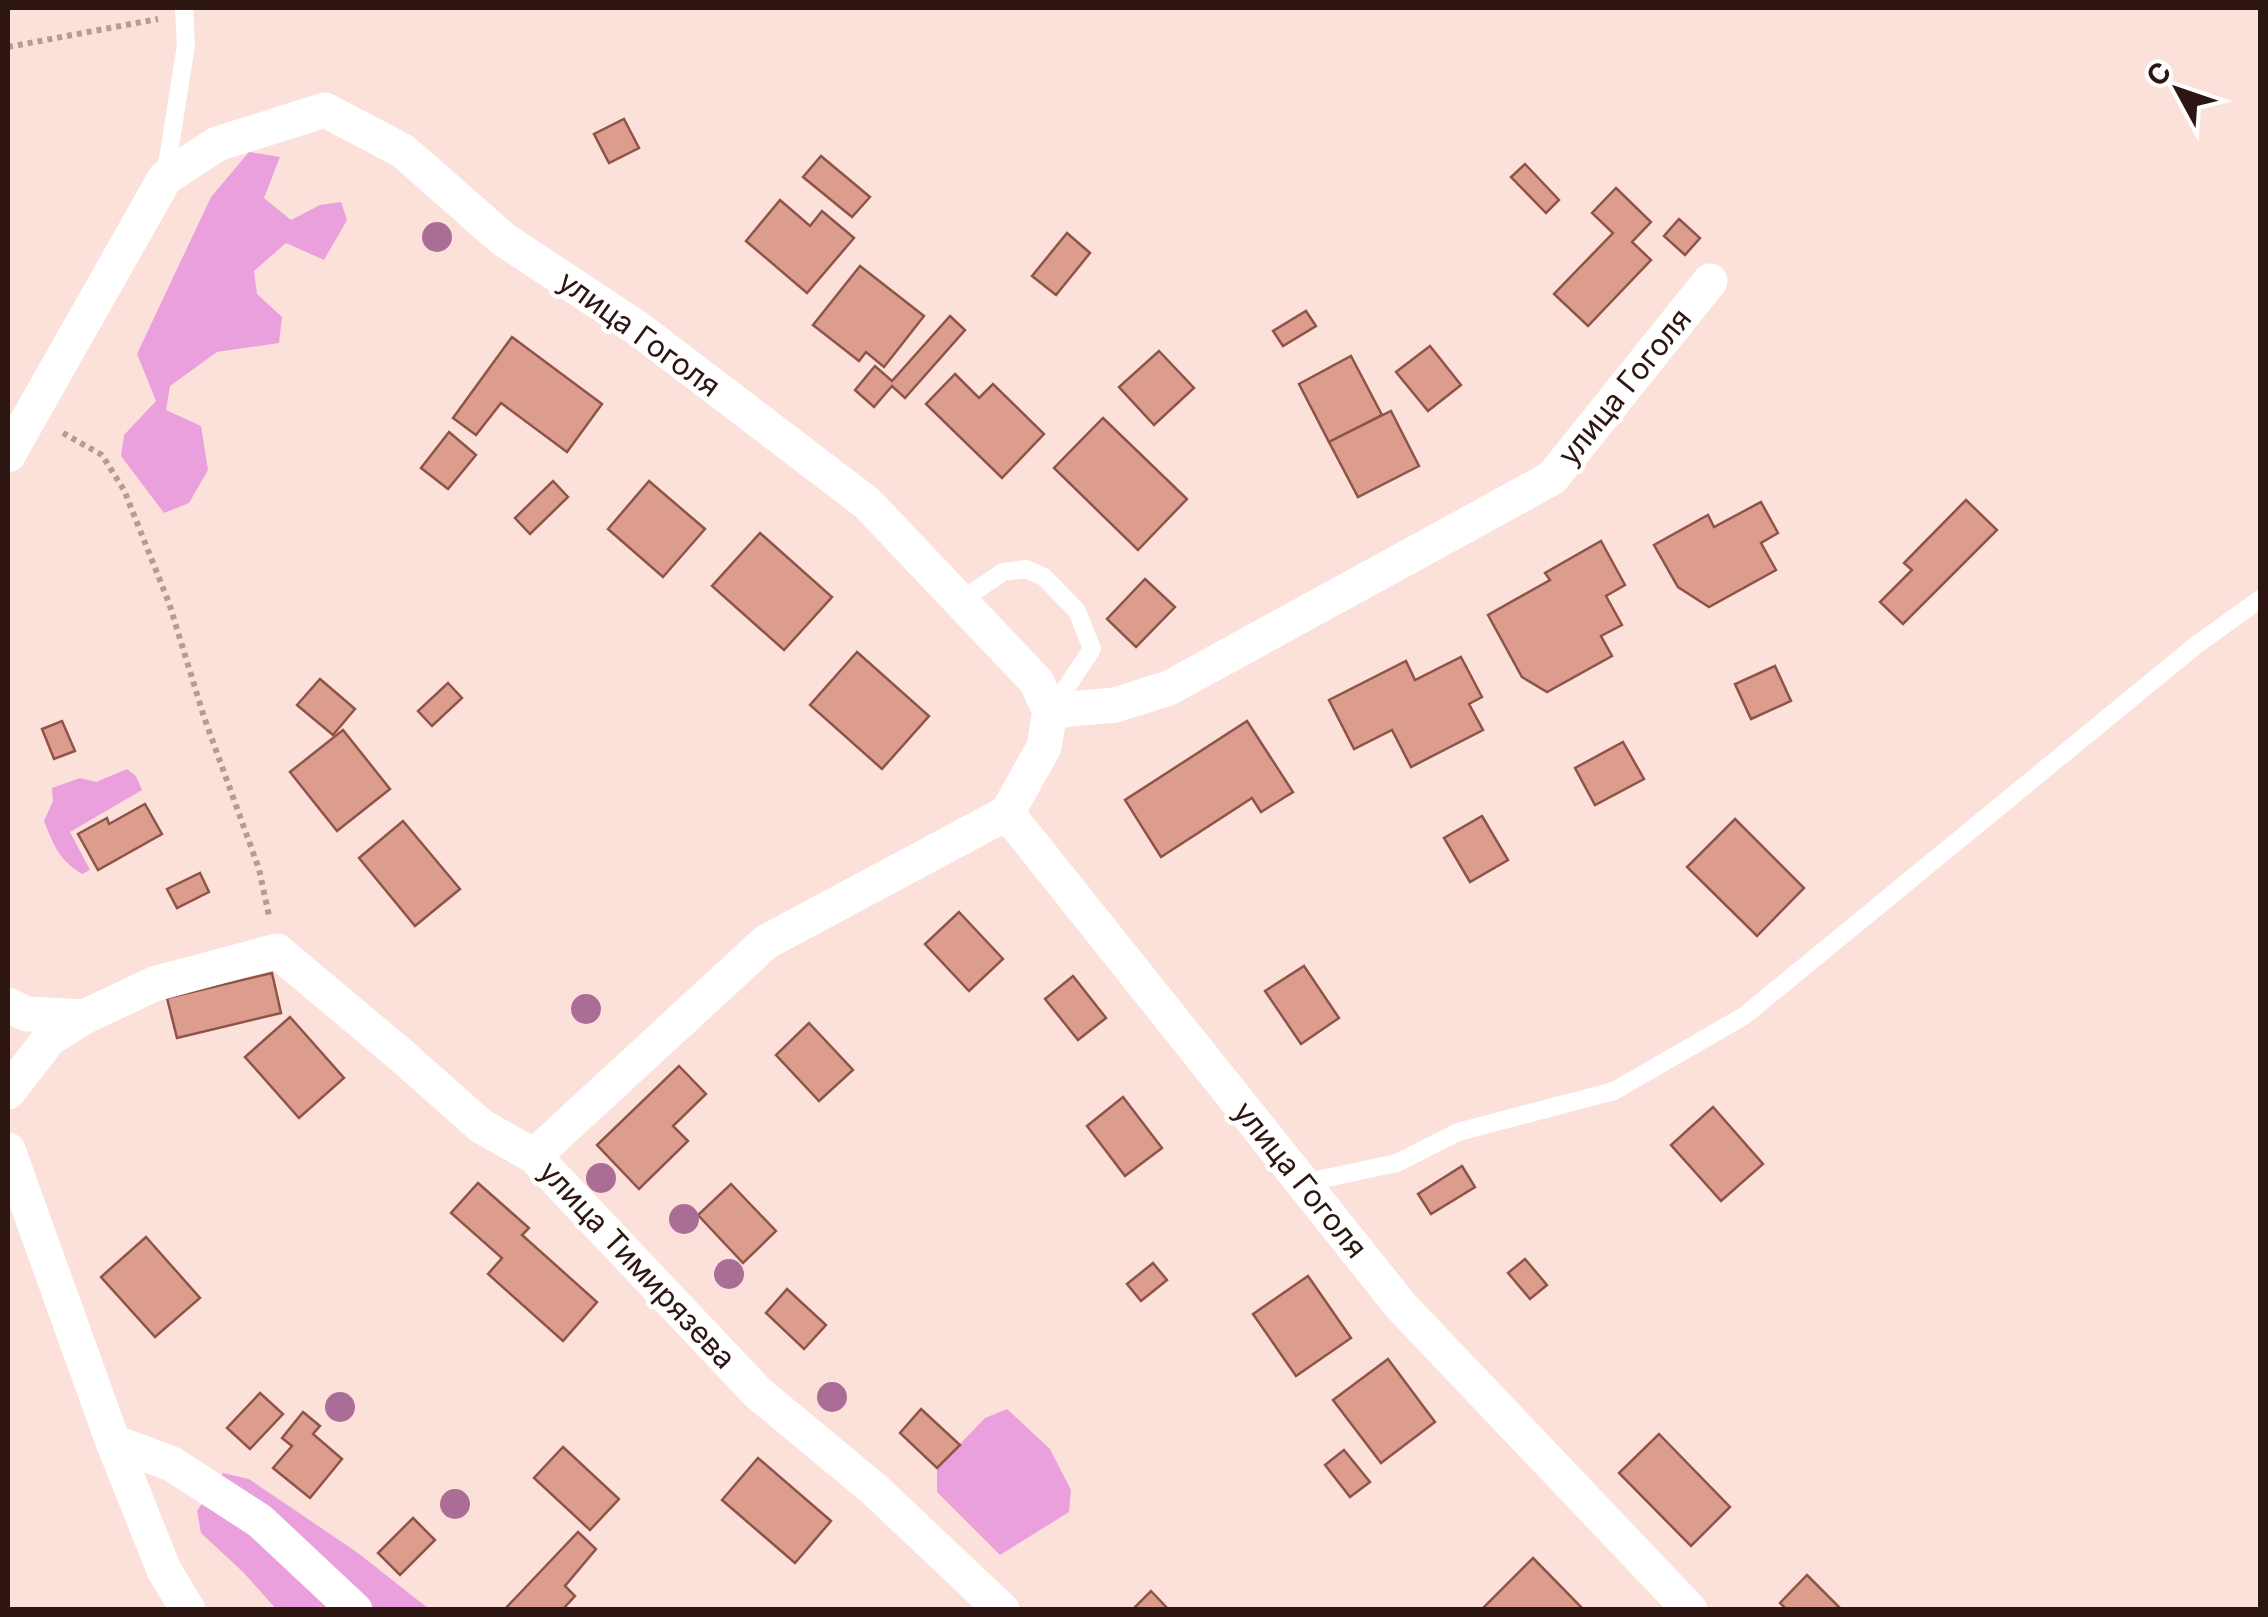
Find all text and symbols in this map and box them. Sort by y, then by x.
north arrow [2128,40,2228,140]
text: С [2139,55,2179,93]
street label: улица Гоголя [552,262,727,404]
street label: улица Гоголя [1550,301,1698,472]
street label: улица Гоголя [1227,1094,1375,1265]
street label: улица Тимирязева [532,1153,743,1376]

